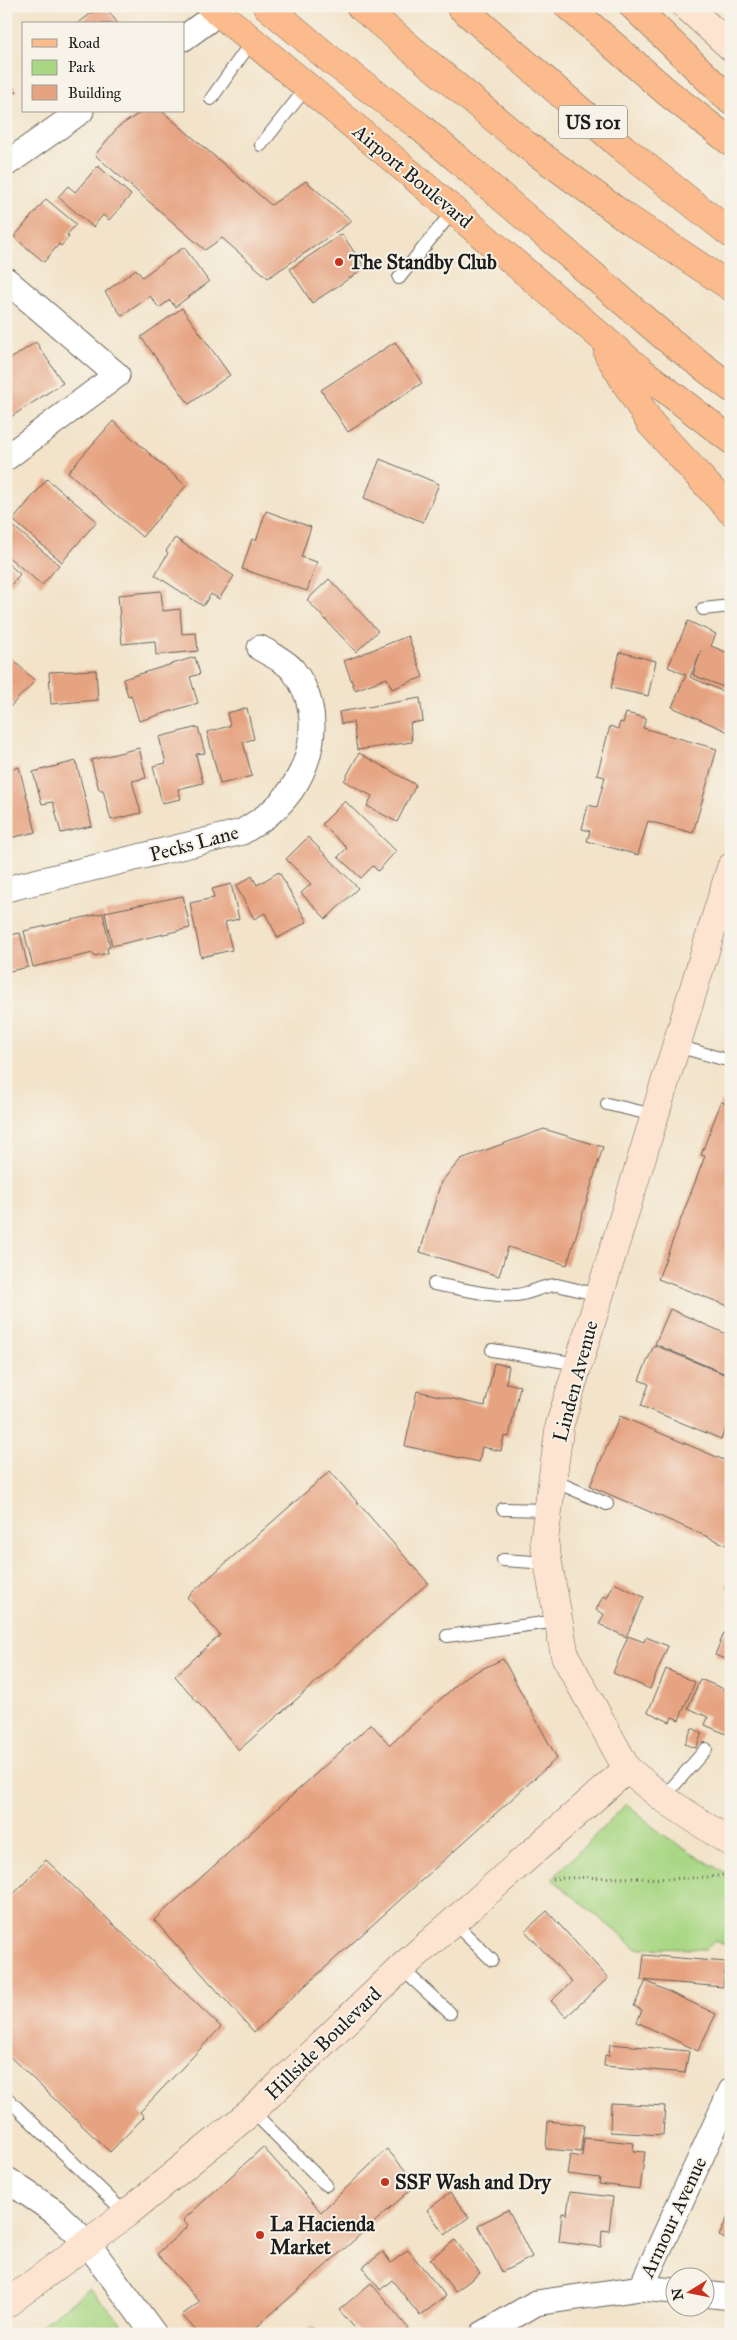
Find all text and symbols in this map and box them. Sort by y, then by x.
legend [22,22,185,112]
text: Road [68,34,100,52]
text: Park [68,58,95,76]
text: Building [68,84,122,102]
road number: US 101 [559,105,627,138]
street label: Airport Boulevard [348,118,478,233]
place label: The Standby Club [348,250,497,275]
marker: The Standby Club [333,256,345,268]
street label: Pecks Lane [147,820,241,866]
street label: Linden Avenue [547,1318,603,1444]
street label: Hillside Boulevard [260,1982,386,2104]
street label: Armour Avenue [634,2153,711,2282]
place label: SSF Wash and Dry [395,2170,552,2195]
marker: SSF Wash and Dry [379,2176,391,2188]
place label: La Hacienda Market [270,2212,375,2259]
marker: La Hacienda Market [254,2229,266,2241]
north arrow [664,2268,714,2318]
text: N [668,2287,687,2301]

